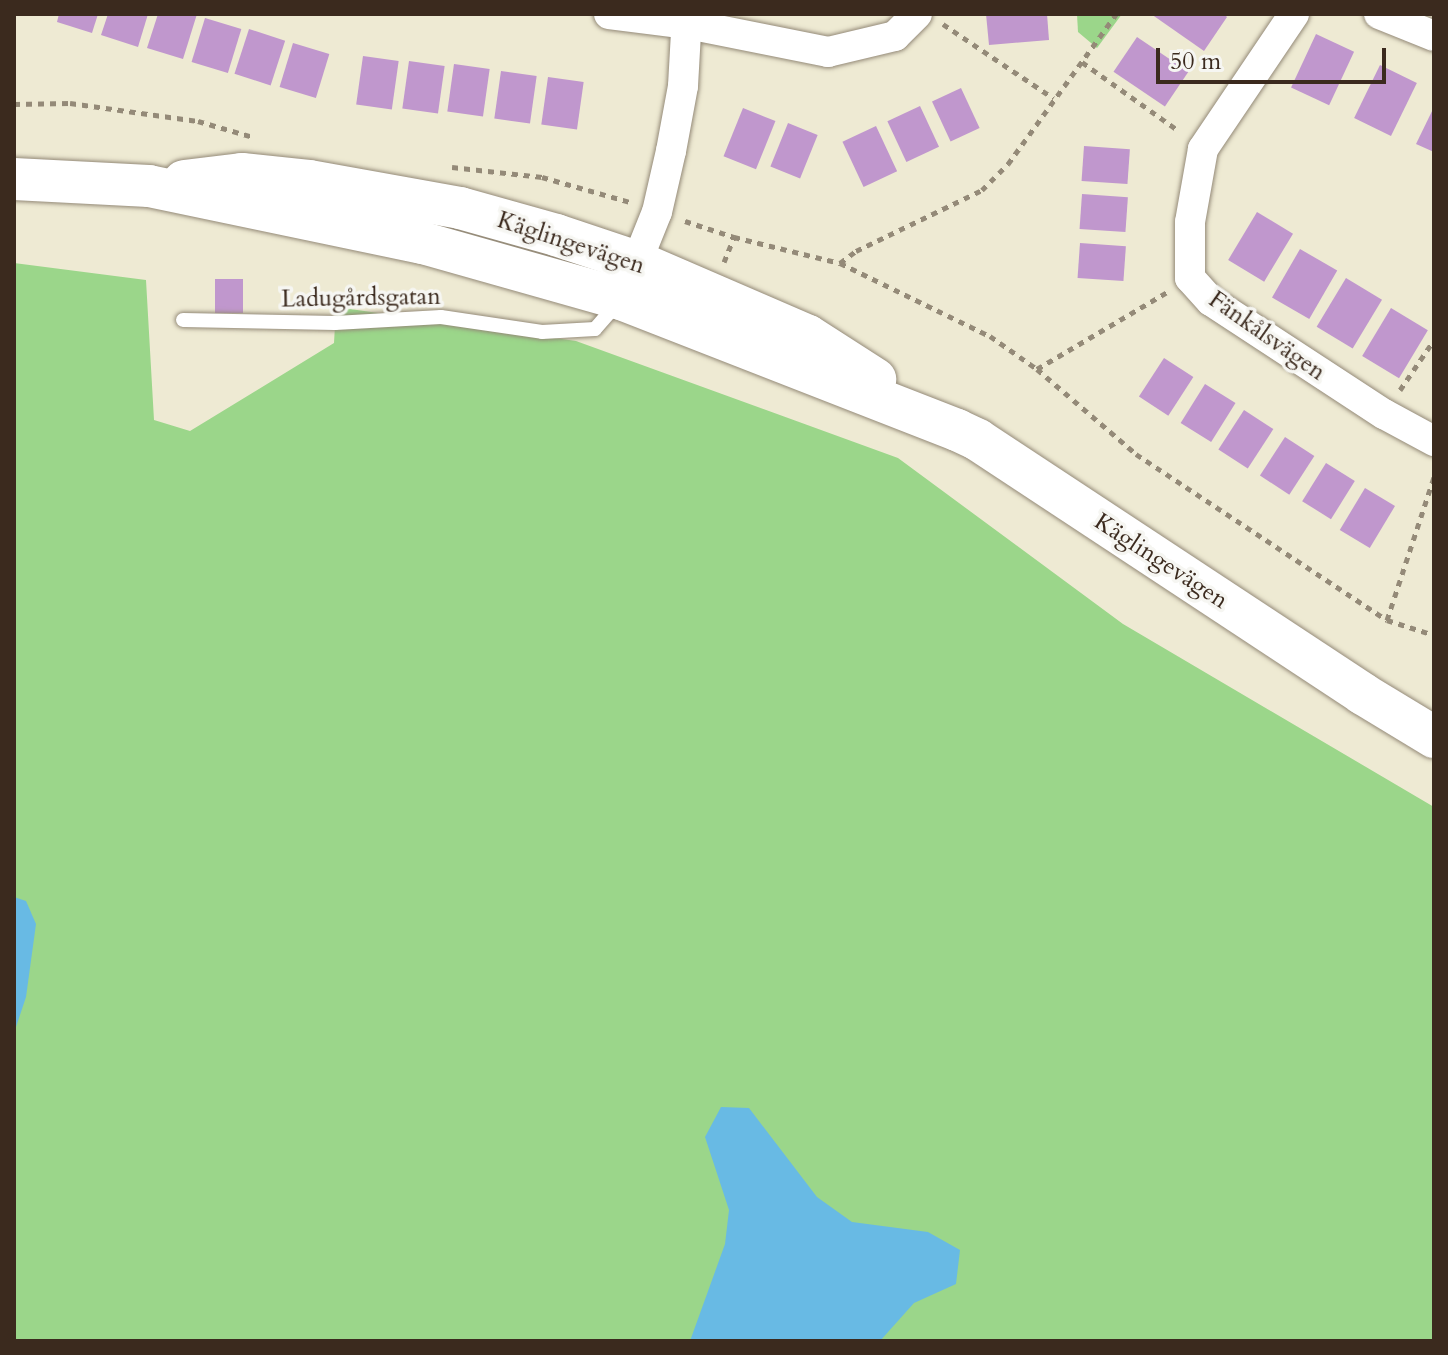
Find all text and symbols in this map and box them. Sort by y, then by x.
scale bar [1160,32,1390,82]
text: 50 m [1170,45,1221,78]
street label: Käglingevägen [494,206,648,280]
street label: Ladugårdsgatan [281,282,441,314]
street label: Fänkålsvägen [1203,285,1331,387]
street label: Käglingevägen [1089,507,1233,615]

